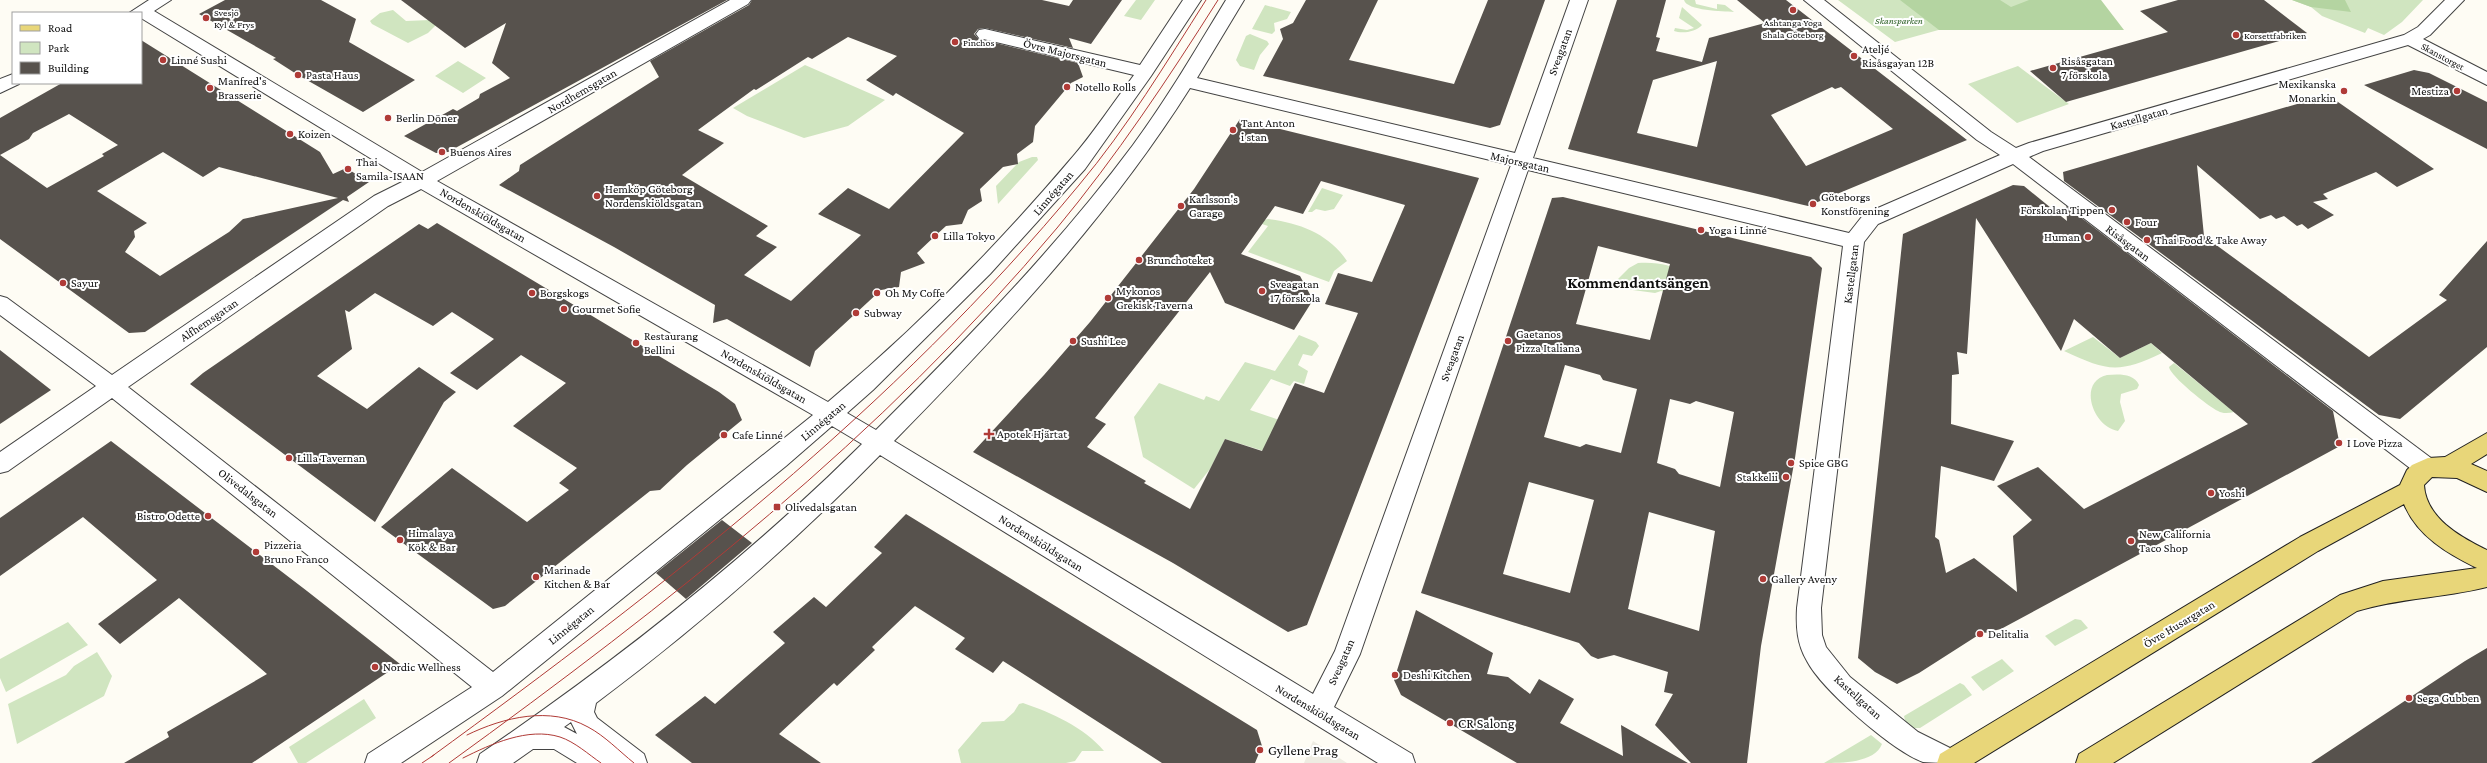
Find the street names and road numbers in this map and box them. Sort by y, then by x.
street label: Sveagatan [1545,26,1575,77]
street label: Övre Majorsgatan [1022,36,1109,70]
street label: Skanstorget [2419,40,2467,73]
street label: Nordhemsgatan [545,65,619,116]
street label: Kastellgatan [2108,103,2170,133]
street label: Majorsgatan [1489,148,1552,176]
street label: Linnégatan [1030,167,1077,218]
street label: Nordenskiöldsgatan [438,185,529,246]
street label: Risåsgatan [2103,222,2153,265]
street label: Kastellgatan [1840,243,1862,304]
street label: Alfhemsgatan [177,295,241,344]
street label: Sveagatan [1437,332,1467,383]
street label: Nordenskiöldsgatan [719,346,810,407]
street label: Linnégatan [798,398,849,444]
street label: Olivedalsgatan [215,465,281,521]
street label: Nordenskiöldsgatan [996,511,1086,575]
street label: Övre Husargatan [2141,597,2218,651]
street label: Linnégatan [545,602,597,648]
street label: Sveagatan [1325,636,1358,687]
street label: Kastellgatan [1831,672,1885,723]
street label: Nordenskiöldsgatan [1273,681,1364,743]

